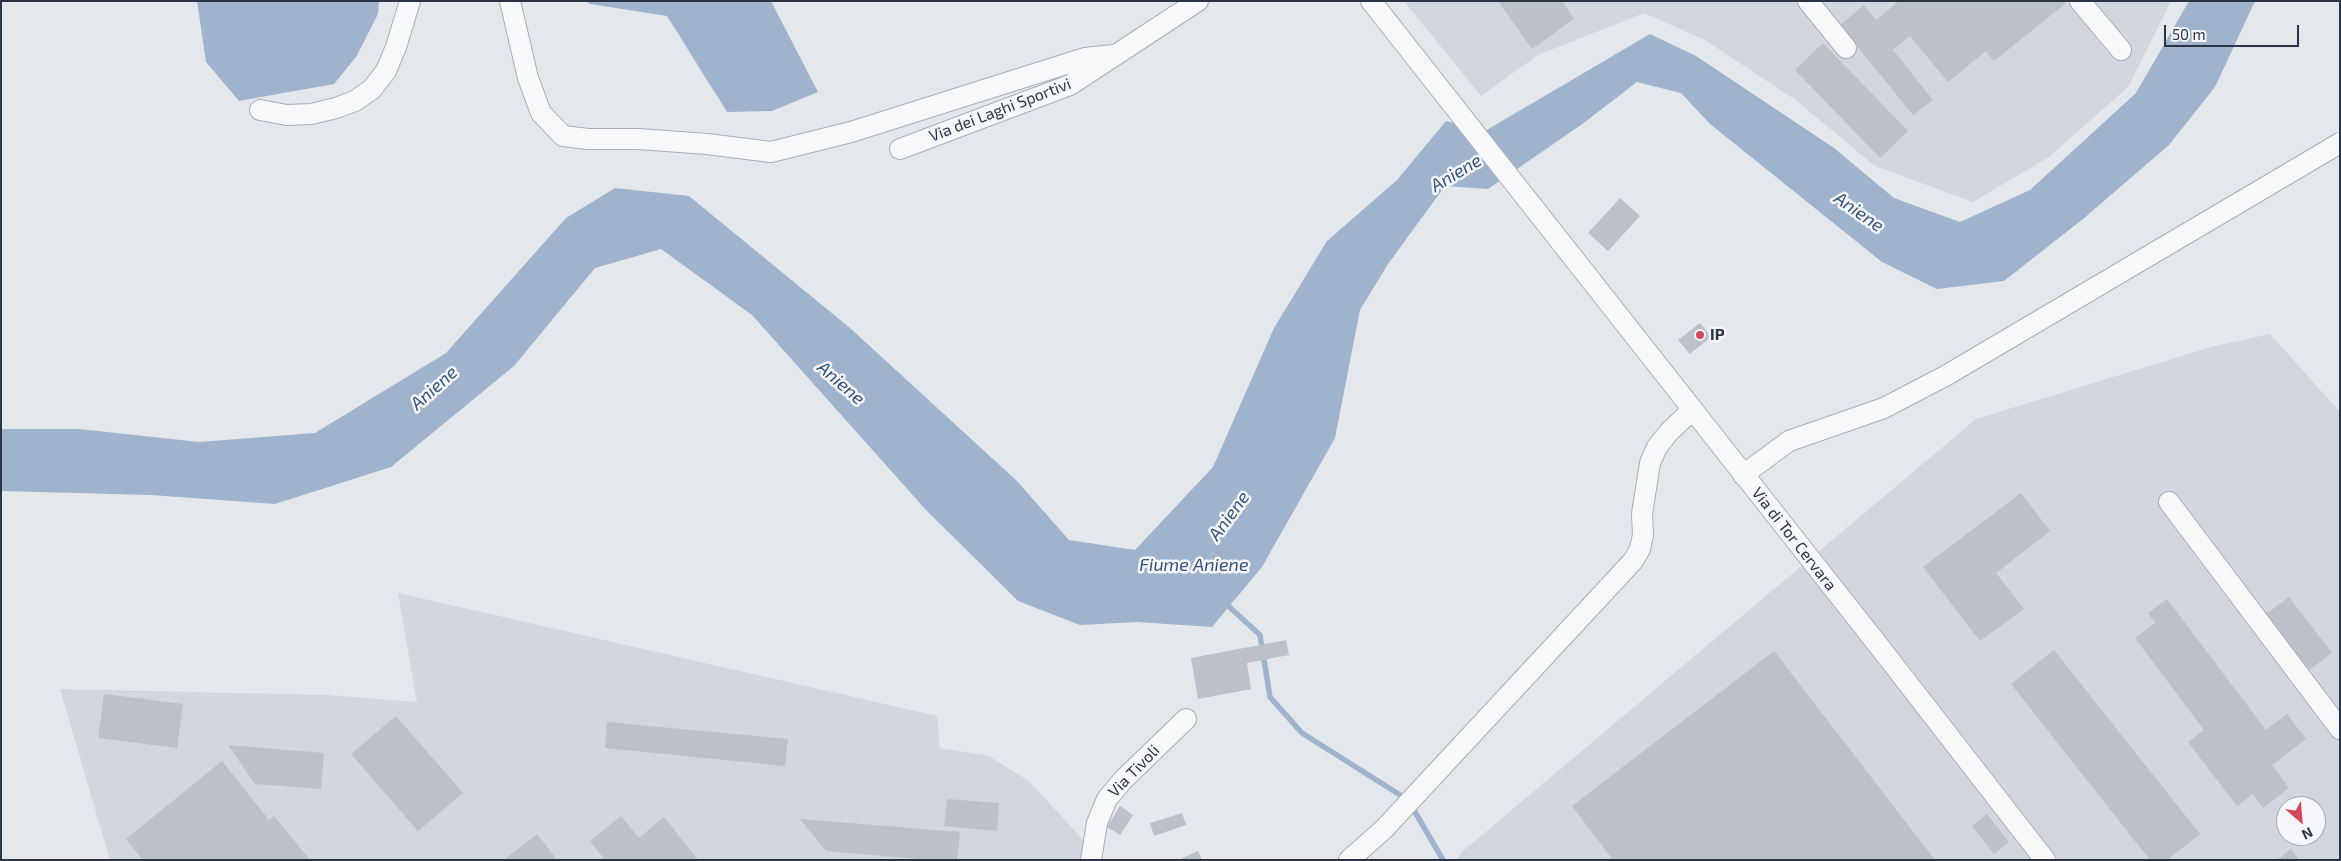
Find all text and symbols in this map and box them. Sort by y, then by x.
scale bar [2166,15,2301,47]
text: 50 m [2172,25,2206,43]
street label: Via dei Laghi Sportivi [926,74,1074,146]
water label: Aniene [1427,149,1485,197]
water label: Aniene [1830,187,1888,237]
place label: IP [1710,325,1725,345]
marker: IP [1694,329,1706,341]
water label: Aniene [813,357,869,409]
water label: Aniene [406,361,462,415]
street label: Via di Tor Cervara [1748,484,1840,594]
water label: Aniene [1204,487,1254,545]
water label: Fiume Aniene [1139,554,1249,576]
street label: Via Tivoli [1104,741,1164,801]
north arrow [2276,796,2326,846]
text: N [2299,824,2316,844]

